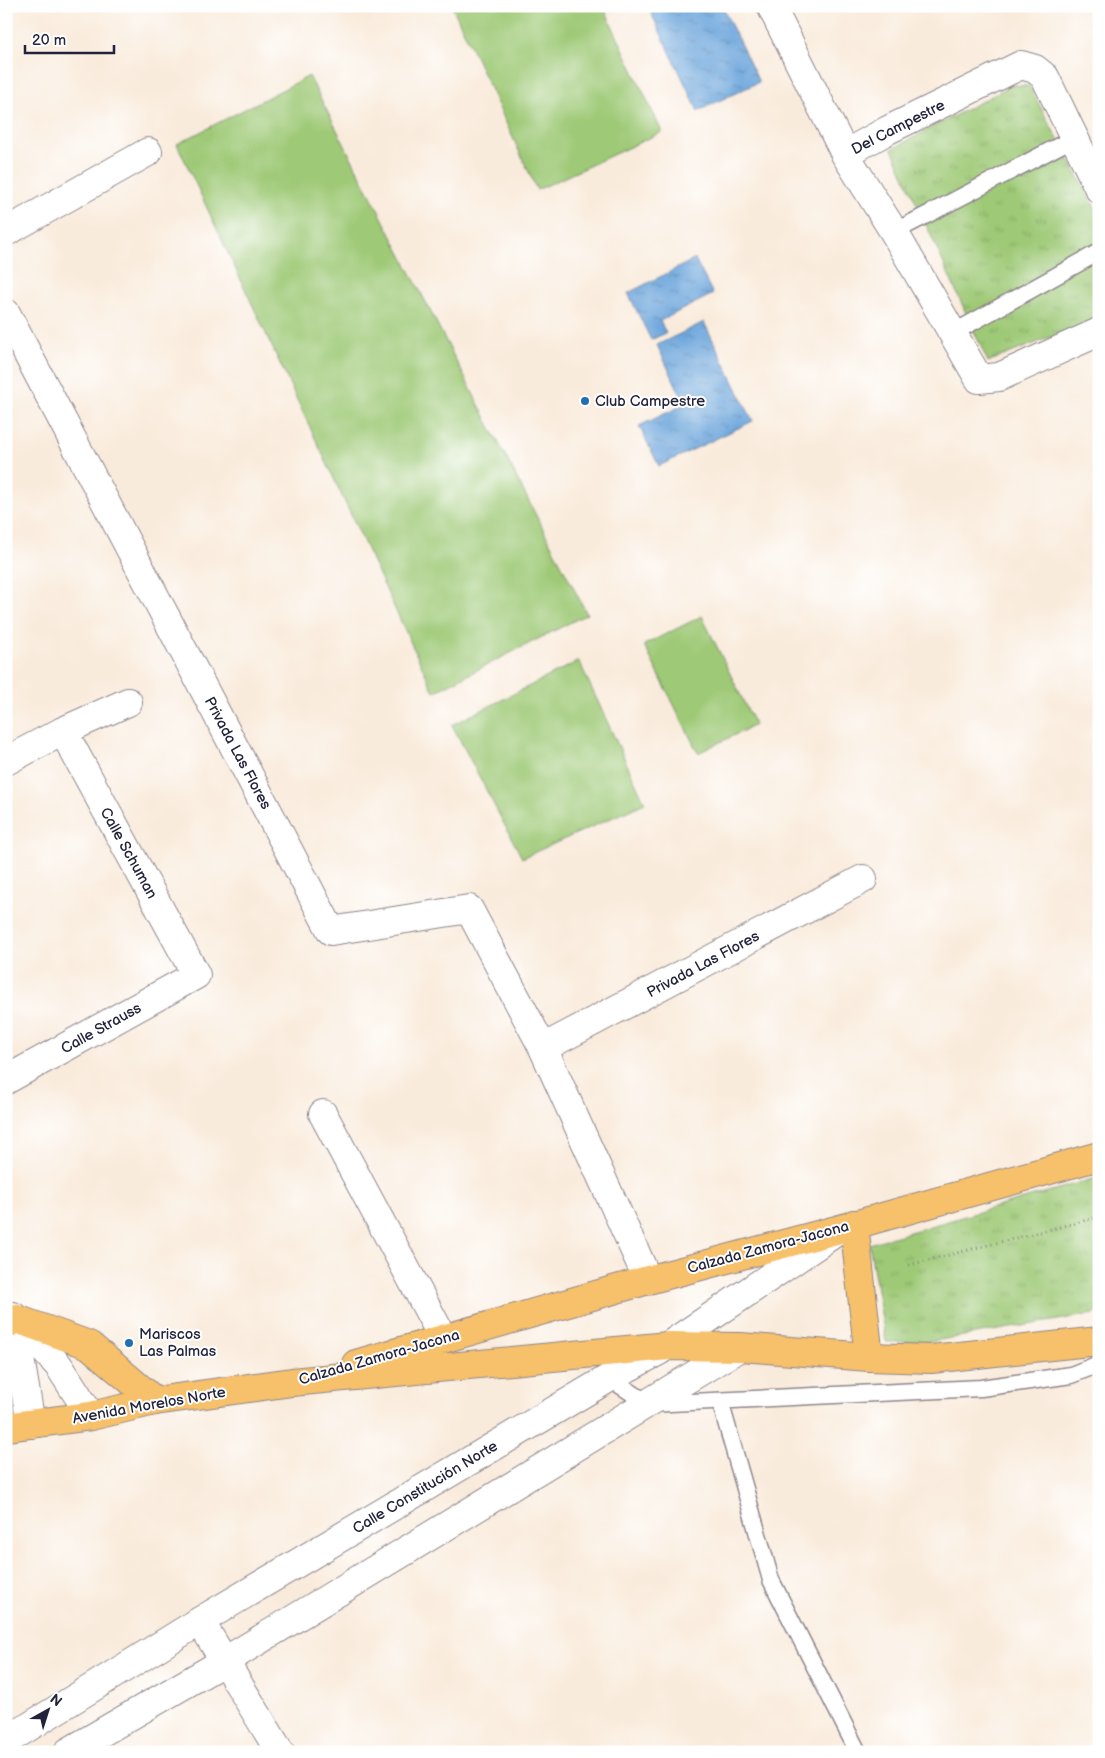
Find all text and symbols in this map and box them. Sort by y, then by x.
scale bar [25,22,114,54]
text: 20 m [32,31,66,50]
street label: Del Campestre [848,96,948,159]
place label: Club Campestre [595,392,705,411]
marker: Club Campestre [579,395,591,407]
street label: Privada Las Flores [200,694,276,813]
street label: Calle Schuman [96,804,161,902]
street label: Privada Las Flores [644,926,763,1002]
street label: Calle Strauss [58,998,145,1058]
street label: Calzada Zamora-Jacona [685,1217,851,1278]
place label: Mariscos Las Palmas [139,1325,217,1361]
street label: Calzada Zamora-Jacona [297,1325,462,1390]
marker: Mariscos Las Palmas [123,1337,135,1349]
street label: Avenida Morelos Norte [71,1383,227,1428]
street label: Calle Constitución Norte [349,1437,501,1538]
north arrow [22,1686,72,1736]
text: N [46,1690,65,1710]

